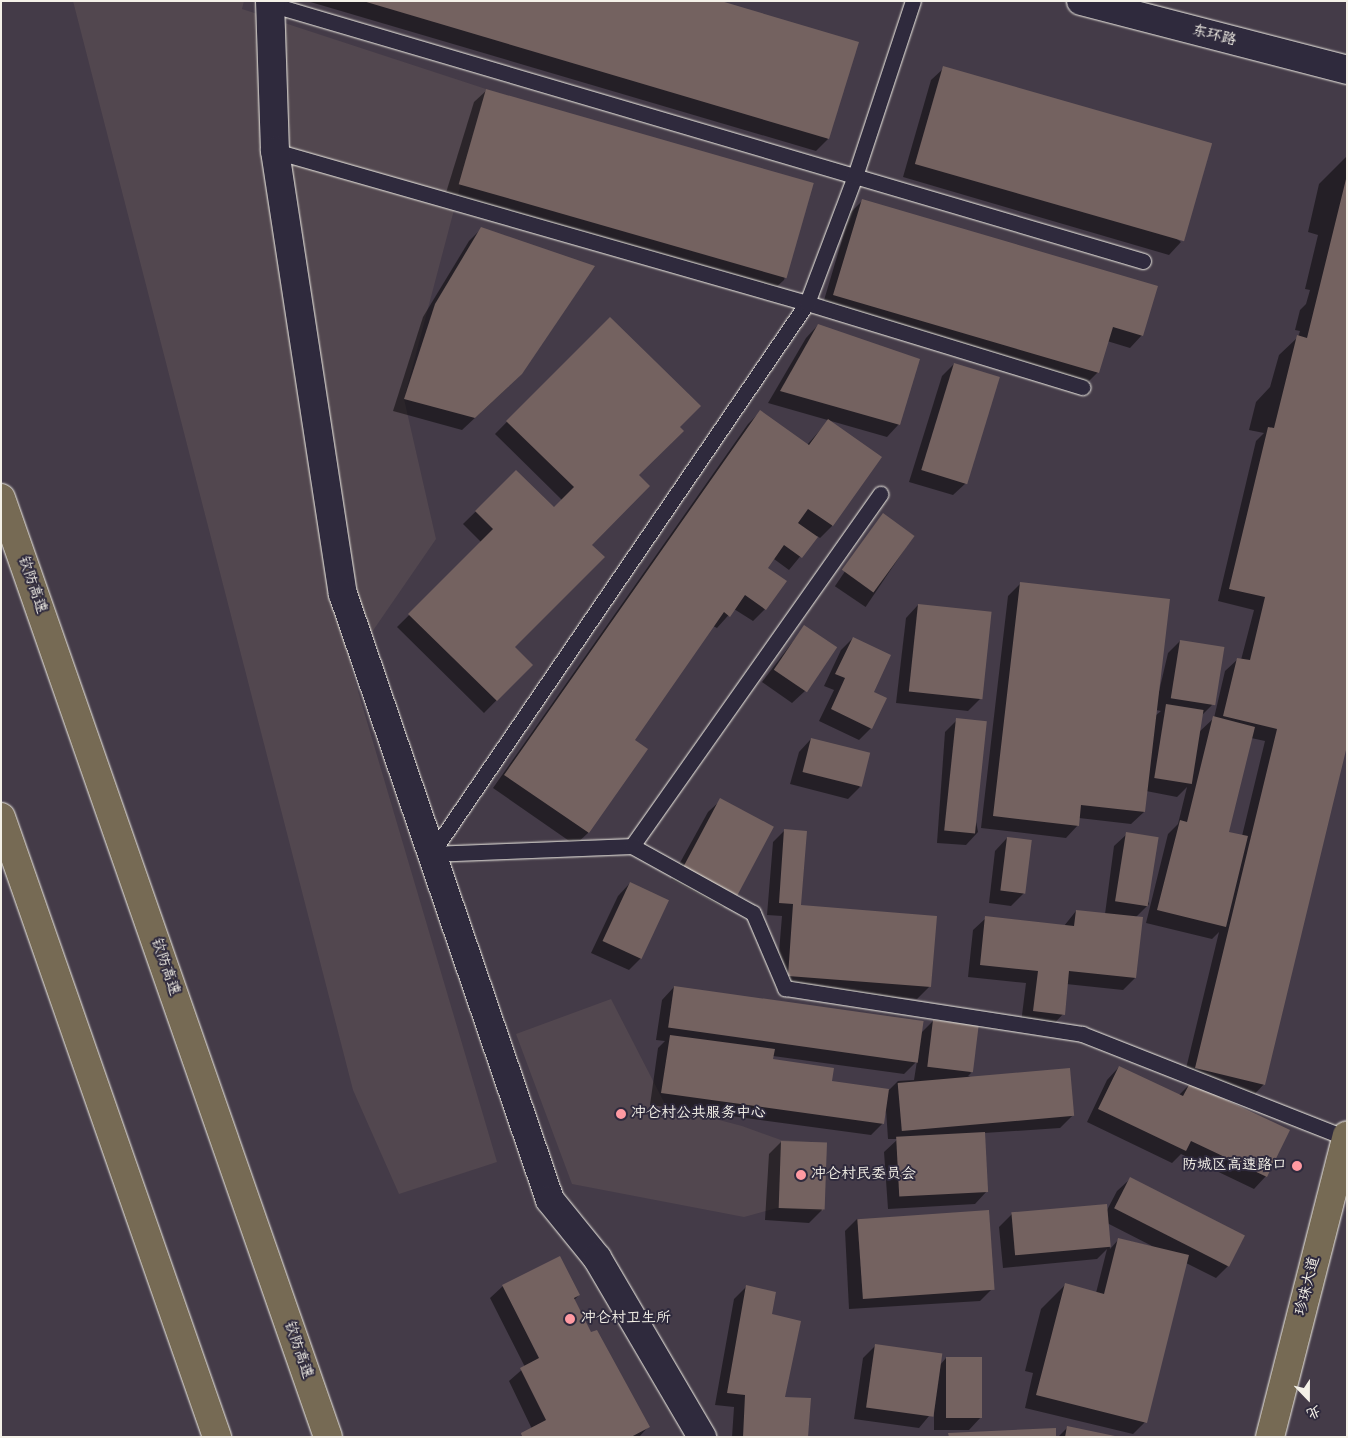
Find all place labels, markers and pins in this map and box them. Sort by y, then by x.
place label: 冲仑村公共服务中心 [631,1105,766,1123]
marker: 冲仑村公共服务中心 [615,1108,627,1120]
place label: 防城区高速路口 [1182,1157,1287,1175]
marker: 防城区高速路口 [1291,1160,1303,1172]
place label: 冲仑村民委员会 [811,1166,916,1184]
marker: 冲仑村民委员会 [795,1169,807,1181]
place label: 冲仑村卫生所 [581,1310,671,1328]
marker: 冲仑村卫生所 [563,1312,577,1326]

